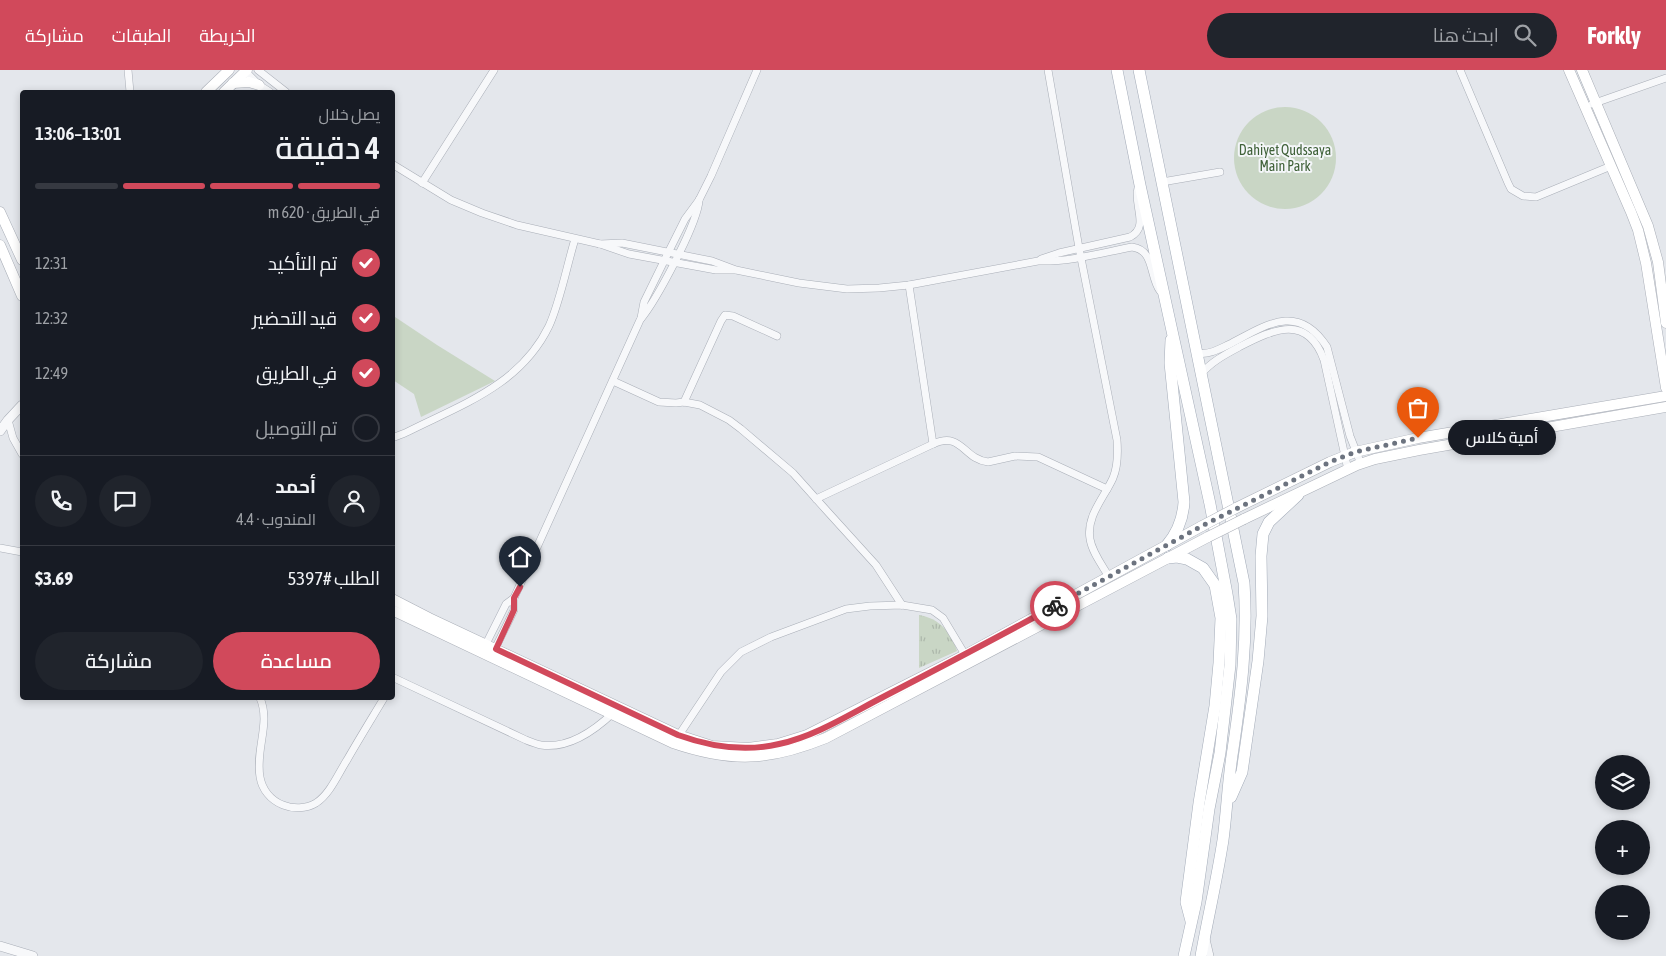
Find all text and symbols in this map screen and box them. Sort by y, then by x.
search box [1207,13,1557,58]
icon: search [1511,21,1539,49]
text: Forkly [1587,22,1641,49]
text: ابحث هنا [1433,24,1499,46]
text: مشاركة [25,25,84,46]
text: الطبقات [112,25,171,46]
text: الخريطة [199,25,256,46]
text: يصل خلال [318,105,380,123]
text: 13:01–13:06 [35,122,122,144]
text: 4 دقيقة [275,129,380,166]
park label: Dahiyet Qudssaya Main Park [1239,142,1331,174]
text: في الطريق · 620 m [268,203,380,221]
icon: check [352,249,380,277]
text: تم التأكيد [268,252,337,274]
text: 12:31 [35,254,68,272]
icon: check [352,304,380,332]
text: قيد التحضير [252,307,337,329]
text: 12:32 [35,309,68,327]
icon: check [352,359,380,387]
text: في الطريق [256,362,337,384]
text: 12:49 [35,364,68,382]
pin [1397,387,1439,438]
icon: bag [1404,394,1432,422]
text: تم التوصيل [255,417,337,439]
callout: أمية كلاس [1448,420,1556,456]
text: أمية كلاس [1466,428,1538,446]
button: phone [35,475,87,527]
button: chat [99,475,151,527]
text: أحمد [275,475,316,497]
button: person [328,475,380,527]
text: المندوب · 4.4 [236,510,316,528]
pin [499,536,541,587]
icon: home [506,543,534,571]
text: $3.69 [35,567,73,589]
text: الطلب #5397 [287,567,380,589]
courier [1030,581,1080,631]
icon: bike [1041,592,1069,620]
button: مشاركة [35,632,203,690]
button: مساعدة [213,632,380,690]
map controls [1595,755,1650,940]
button: layers [1595,755,1650,810]
button: + [1595,820,1650,875]
button: − [1595,885,1650,940]

